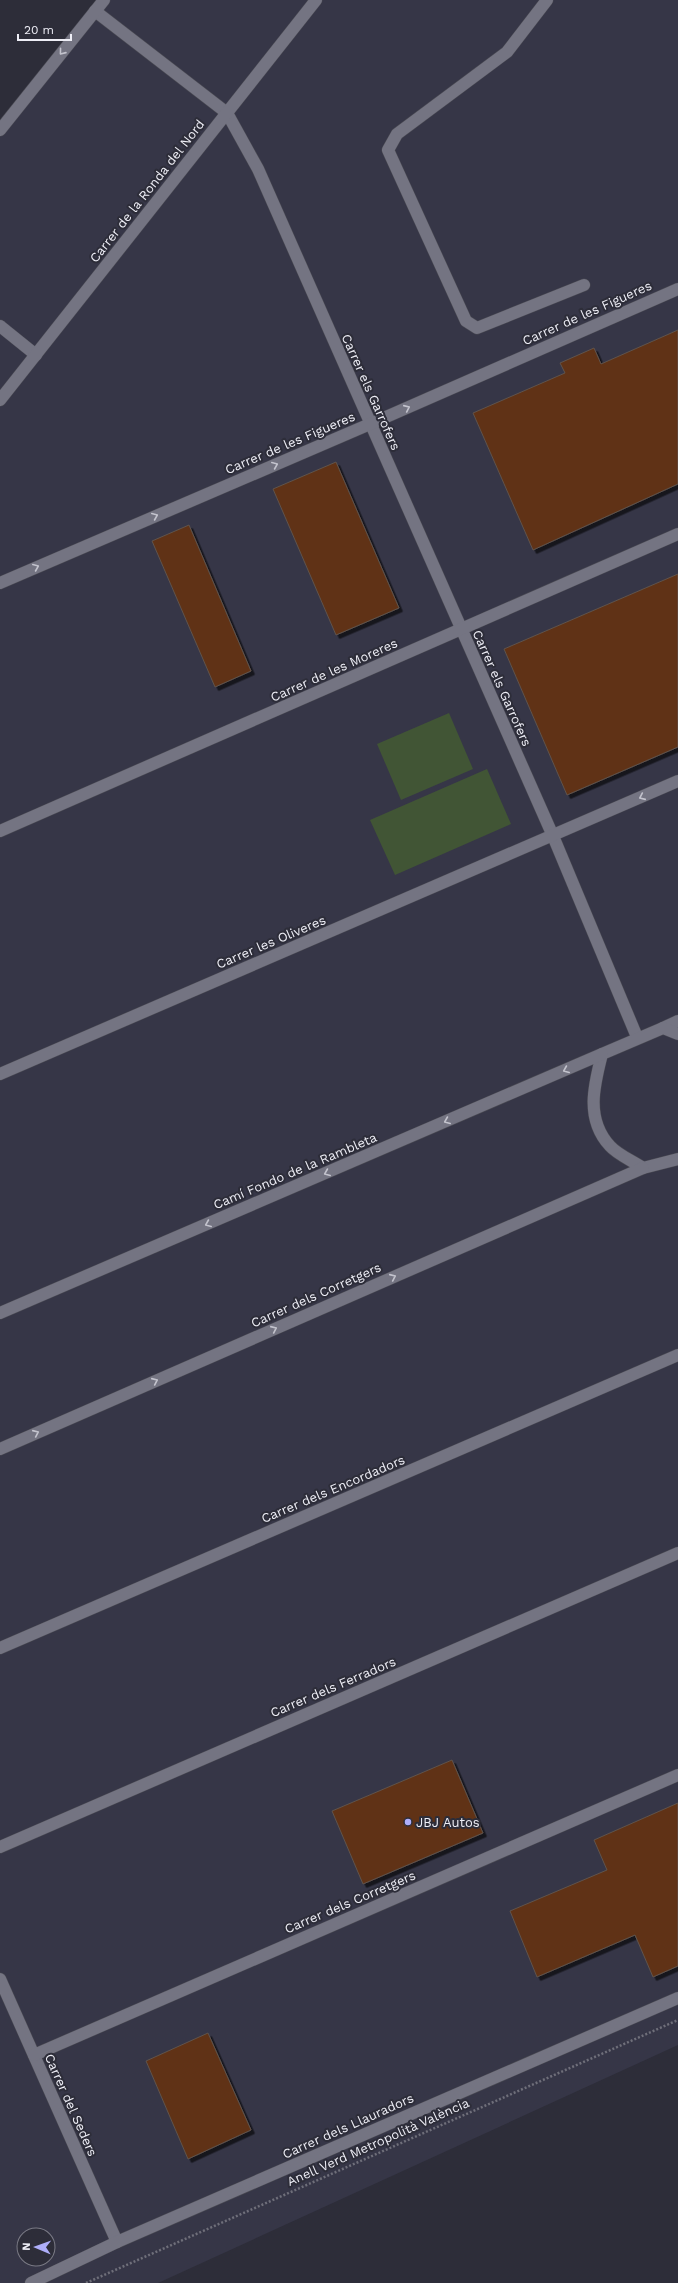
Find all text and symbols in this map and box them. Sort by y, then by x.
scale bar [18,16,71,42]
text: 20 m [24,23,54,37]
one-way arrow [60,48,67,55]
street label: Carrer de la Ronda del Nord [87,117,207,265]
street label: Carrer de les Figueres [520,278,654,348]
street label: Carrer els Garrofers [339,332,403,453]
one-way arrow [403,405,410,413]
street label: Carrer de les Figueres [223,409,357,477]
one-way arrow [270,462,278,470]
one-way arrow [151,513,159,521]
one-way arrow [32,564,39,572]
street label: Carrer els Garrofers [470,628,534,749]
street label: Carrer de les Moreres [268,635,400,705]
one-way arrow [639,792,646,800]
street label: Carrer les Oliveres [214,912,328,972]
one-way arrow [563,1065,570,1073]
one-way arrow [443,1116,451,1124]
street label: Camí Fondo de la Rambleta [211,1129,380,1212]
one-way arrow [324,1168,331,1176]
one-way arrow [204,1219,212,1227]
street label: Carrer dels Corretgers [249,1259,383,1330]
one-way arrow [389,1274,397,1282]
one-way arrow [270,1326,277,1334]
one-way arrow [150,1378,158,1386]
one-way arrow [31,1430,39,1438]
street label: Carrer dels Encordadors [259,1452,407,1526]
street label: Carrer dels Ferradors [268,1654,398,1720]
place label: JBJ Autos [416,1815,480,1830]
marker: JBJ Autos [403,1817,413,1827]
street label: Carrer dels Corretgers [282,1868,418,1936]
street label: Carrer del Seders [42,2051,100,2159]
street label: Carrer dels Llauradors [280,2090,416,2162]
street label: Anell Verd Metropolità València [285,2095,472,2189]
north arrow [16,2227,56,2267]
text: N [20,2242,33,2251]

